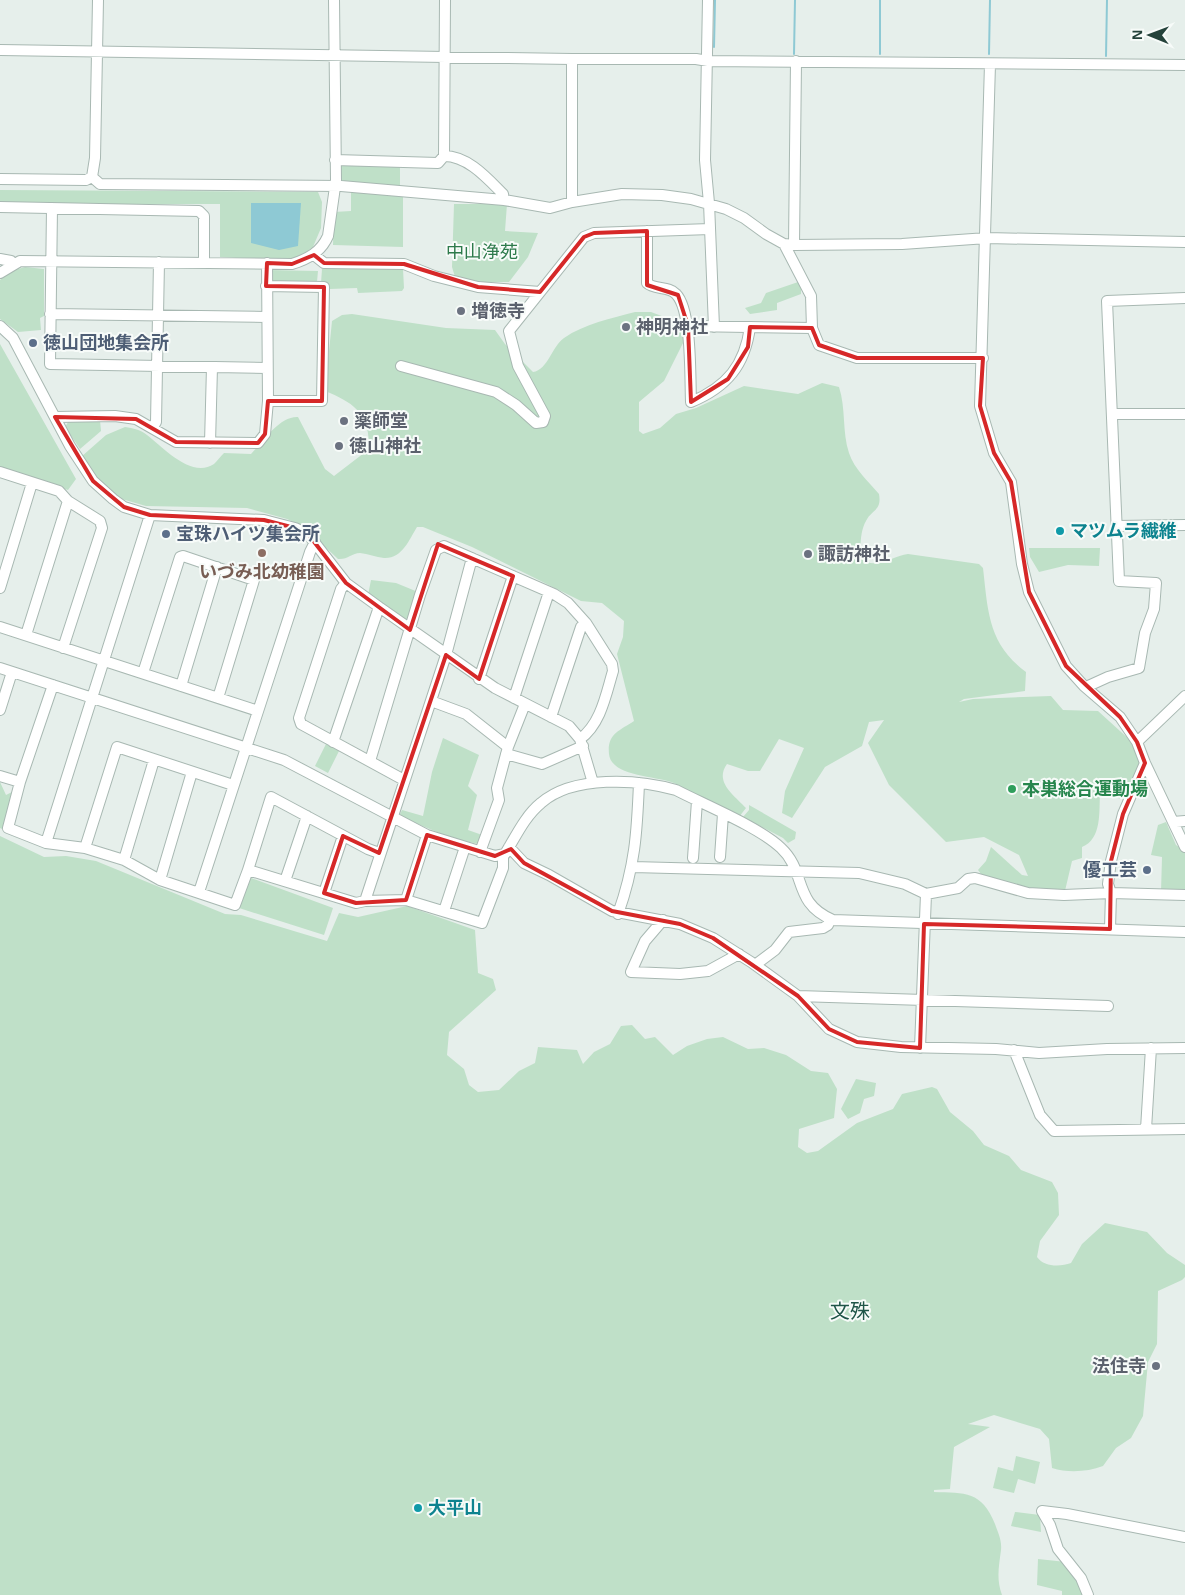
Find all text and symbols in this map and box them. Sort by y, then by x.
north arrow [1125,10,1175,60]
text: N [1129,30,1145,40]
park label: 中山浄苑 [446,242,518,262]
place label: 増徳寺 [471,301,525,321]
marker: 増徳寺 [455,305,467,317]
place label: 神明神社 [636,317,708,337]
marker: 神明神社 [620,321,632,333]
place label: 徳山団地集会所 [43,333,169,353]
marker: 徳山団地集会所 [27,337,39,349]
place label: 薬師堂 [354,411,408,431]
marker: 薬師堂 [338,415,350,427]
place label: 徳山神社 [349,436,421,456]
marker: 徳山神社 [333,440,345,452]
place label: マツムラ繊維 [1070,521,1177,541]
place label: 宝珠ハイツ集会所 [176,524,320,544]
marker: マツムラ繊維 [1054,525,1066,537]
marker: 宝珠ハイツ集会所 [160,528,172,540]
place label: 諏訪神社 [818,544,890,564]
marker: いづみ北幼稚園 [256,547,268,559]
marker: 諏訪神社 [802,548,814,560]
place label: いづみ北幼稚園 [199,562,325,582]
place label: 本巣総合運動場 [1022,779,1148,799]
marker: 本巣総合運動場 [1006,783,1018,795]
place label: 優工芸 [1083,860,1137,880]
marker: 優工芸 [1141,864,1153,876]
district label: 文殊 [830,1300,870,1322]
place label: 法住寺 [1092,1356,1146,1376]
marker: 法住寺 [1150,1360,1162,1372]
place label: 大平山 [428,1498,482,1518]
marker: 大平山 [412,1502,424,1514]

